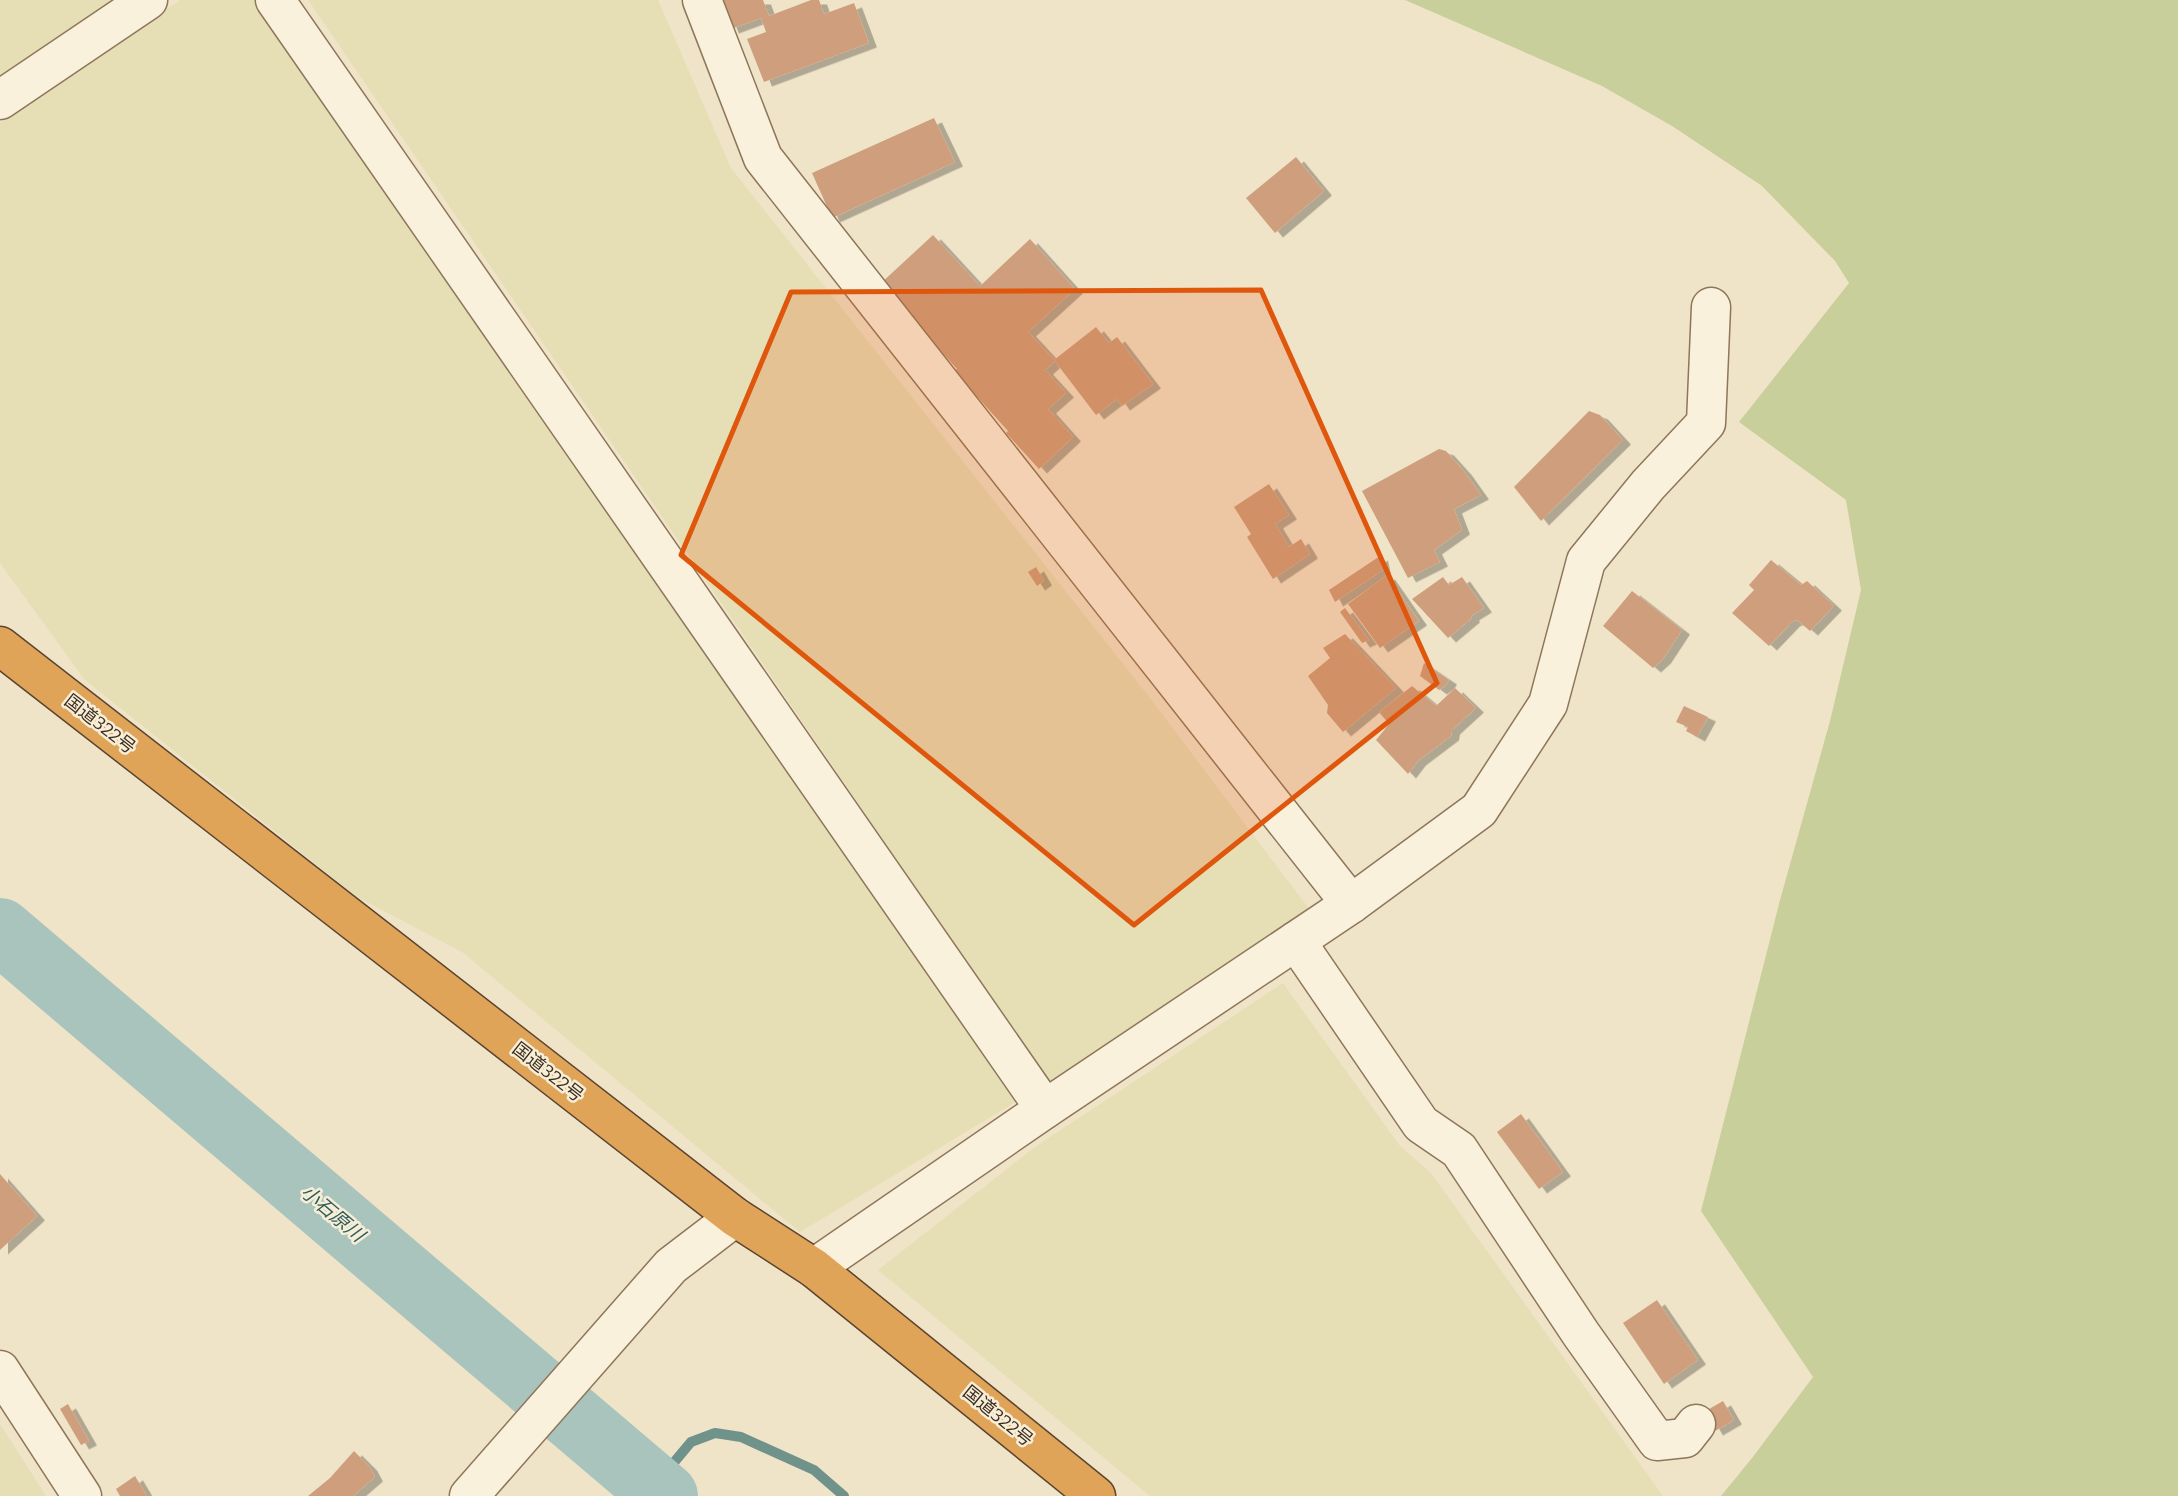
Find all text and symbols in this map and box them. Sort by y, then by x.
street label: 国道322号 [60,690,140,758]
street label: 国道322号 [508,1038,588,1106]
water label: 小石原川 [296,1180,371,1248]
street label: 国道322号 [958,1381,1038,1451]

